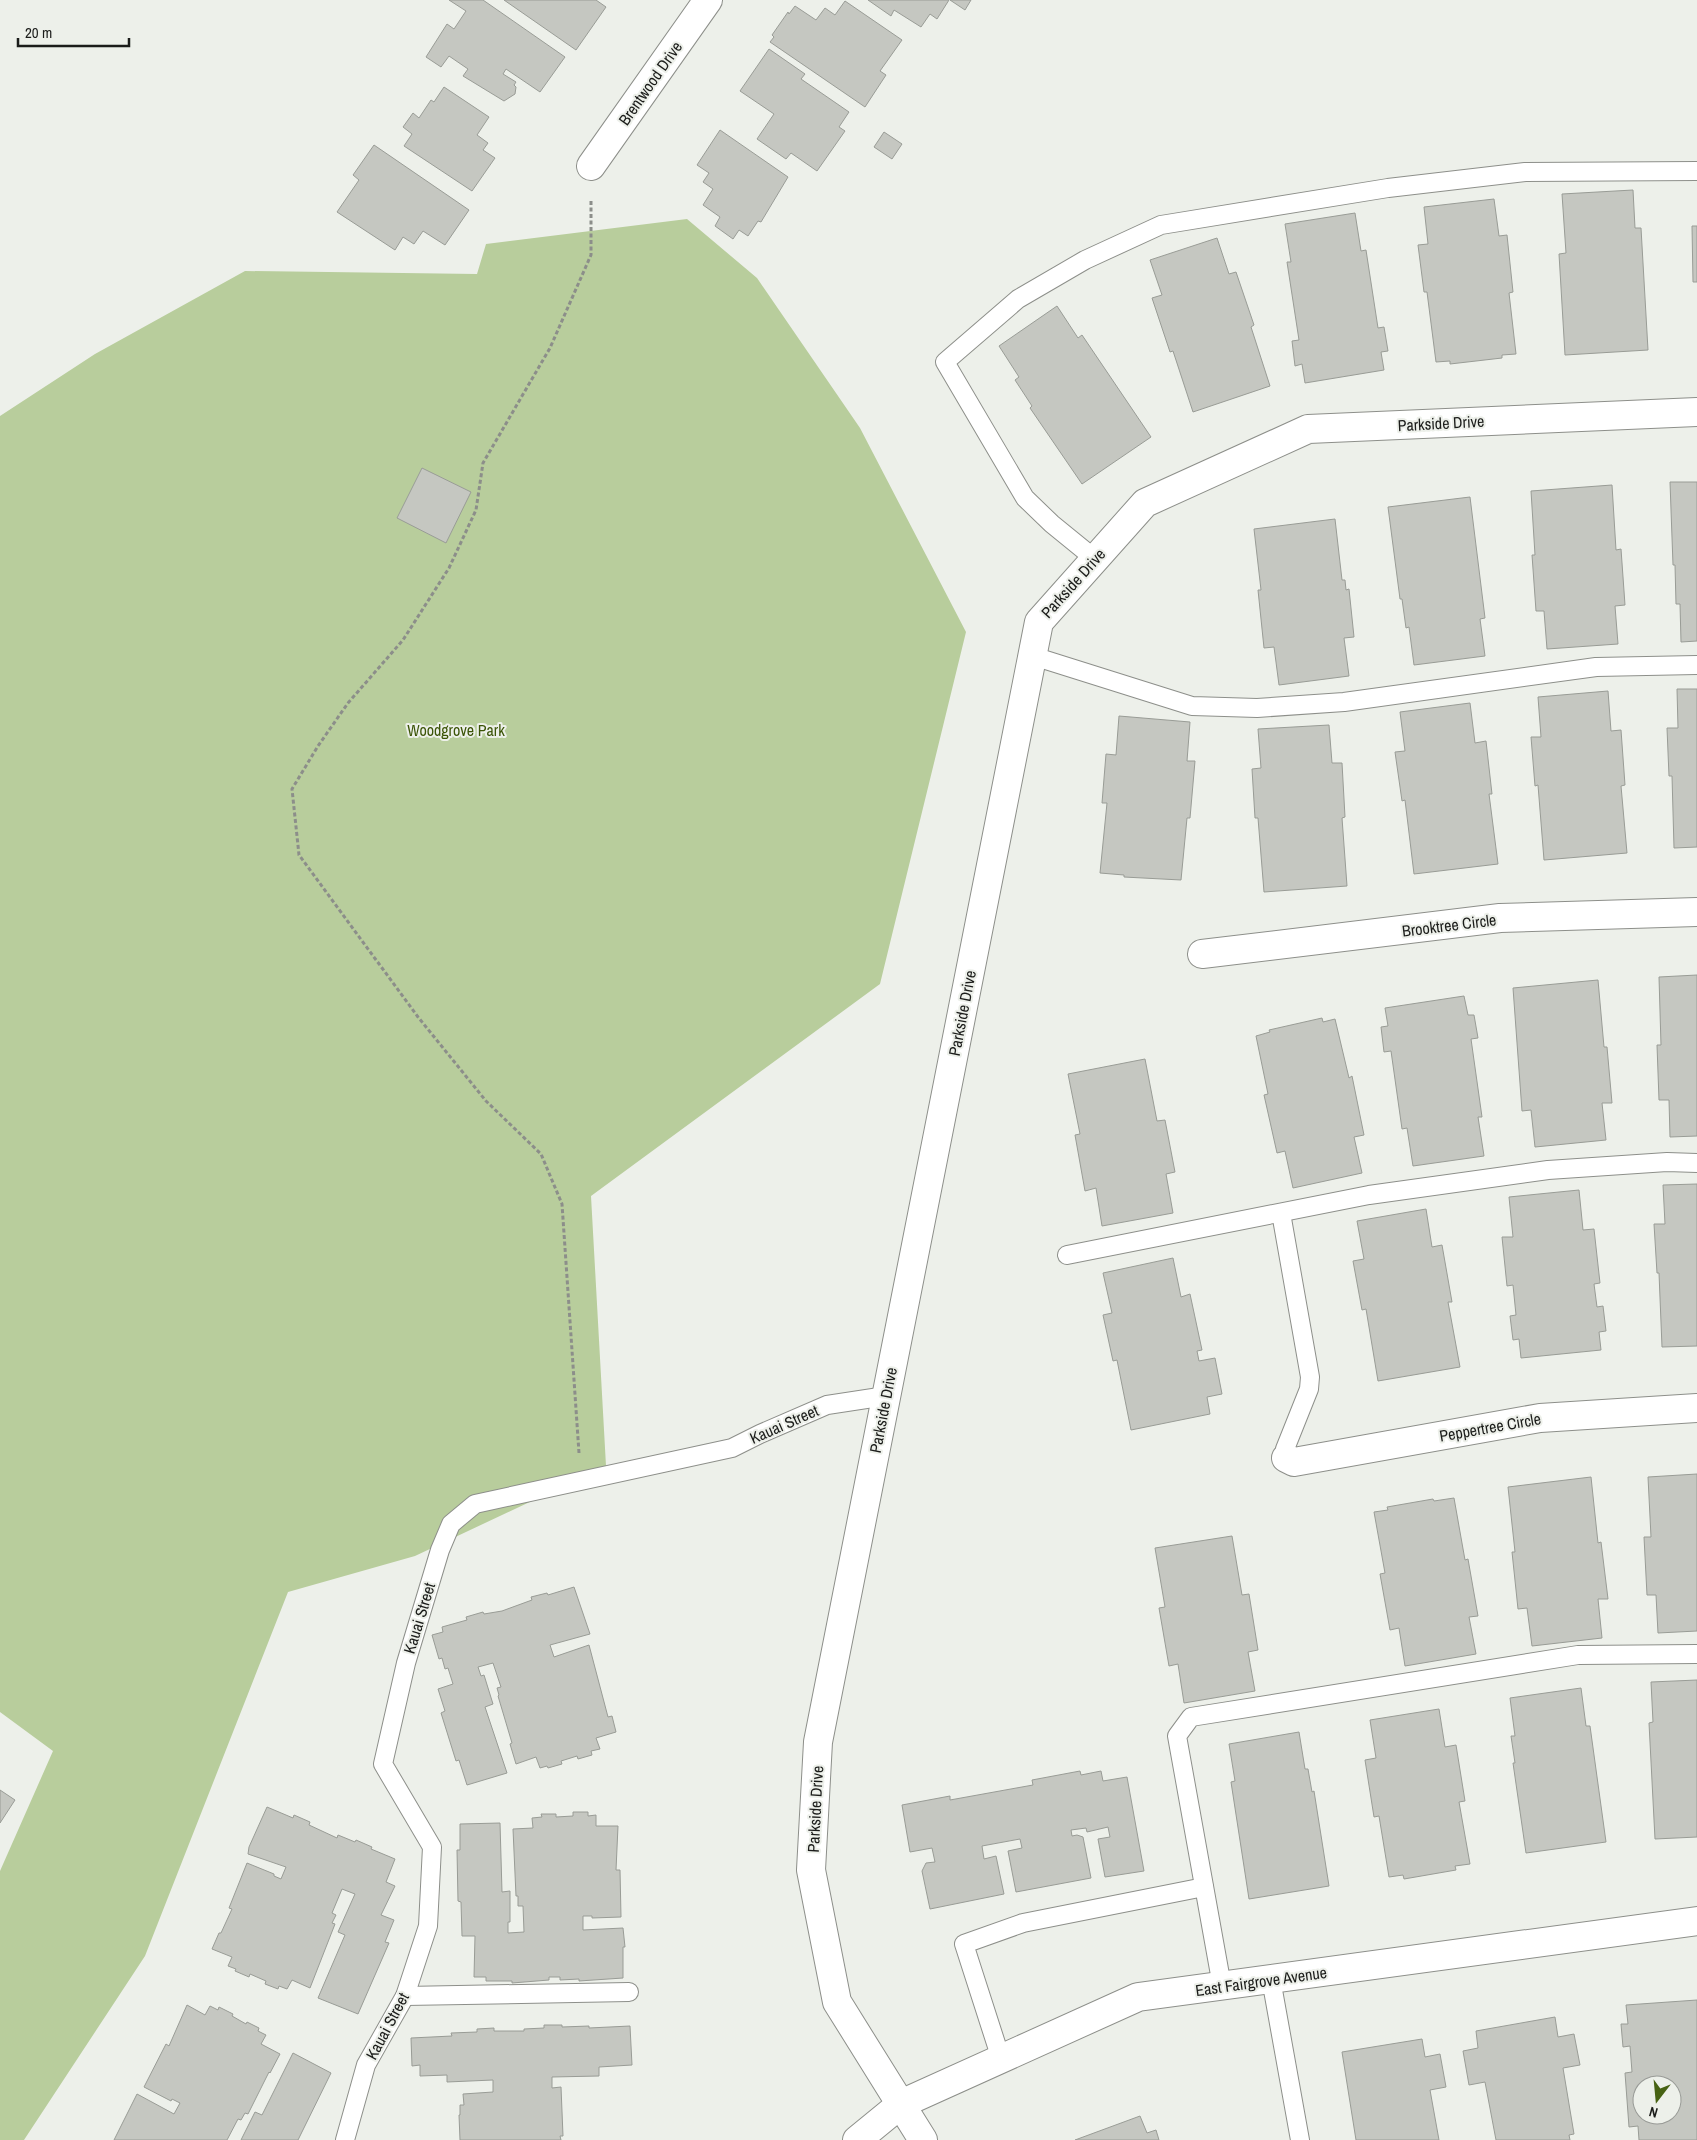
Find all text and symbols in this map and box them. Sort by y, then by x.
scale bar [18,15,129,47]
text: 20 m [25,22,52,43]
street label: Brentwood Drive [613,37,687,129]
street label: Parkside Drive [1397,410,1485,436]
street label: Parkside Drive [1036,543,1110,623]
park label: Woodgrove Park [407,719,505,741]
street label: Brooktree Circle [1401,908,1497,942]
street label: Parkside Drive [943,968,981,1058]
street label: Parkside Drive [864,1365,902,1455]
street label: Kauai Street [746,1399,822,1449]
street label: Peppertree Circle [1437,1407,1543,1447]
street label: Kauai Street [398,1580,440,1656]
street label: Parkside Drive [802,1765,828,1853]
street label: East Fairgrove Avenue [1194,1961,1328,2001]
street label: Kauai Street [360,1988,414,2063]
north arrow [1632,2075,1682,2125]
text: N [1647,2103,1660,2122]

